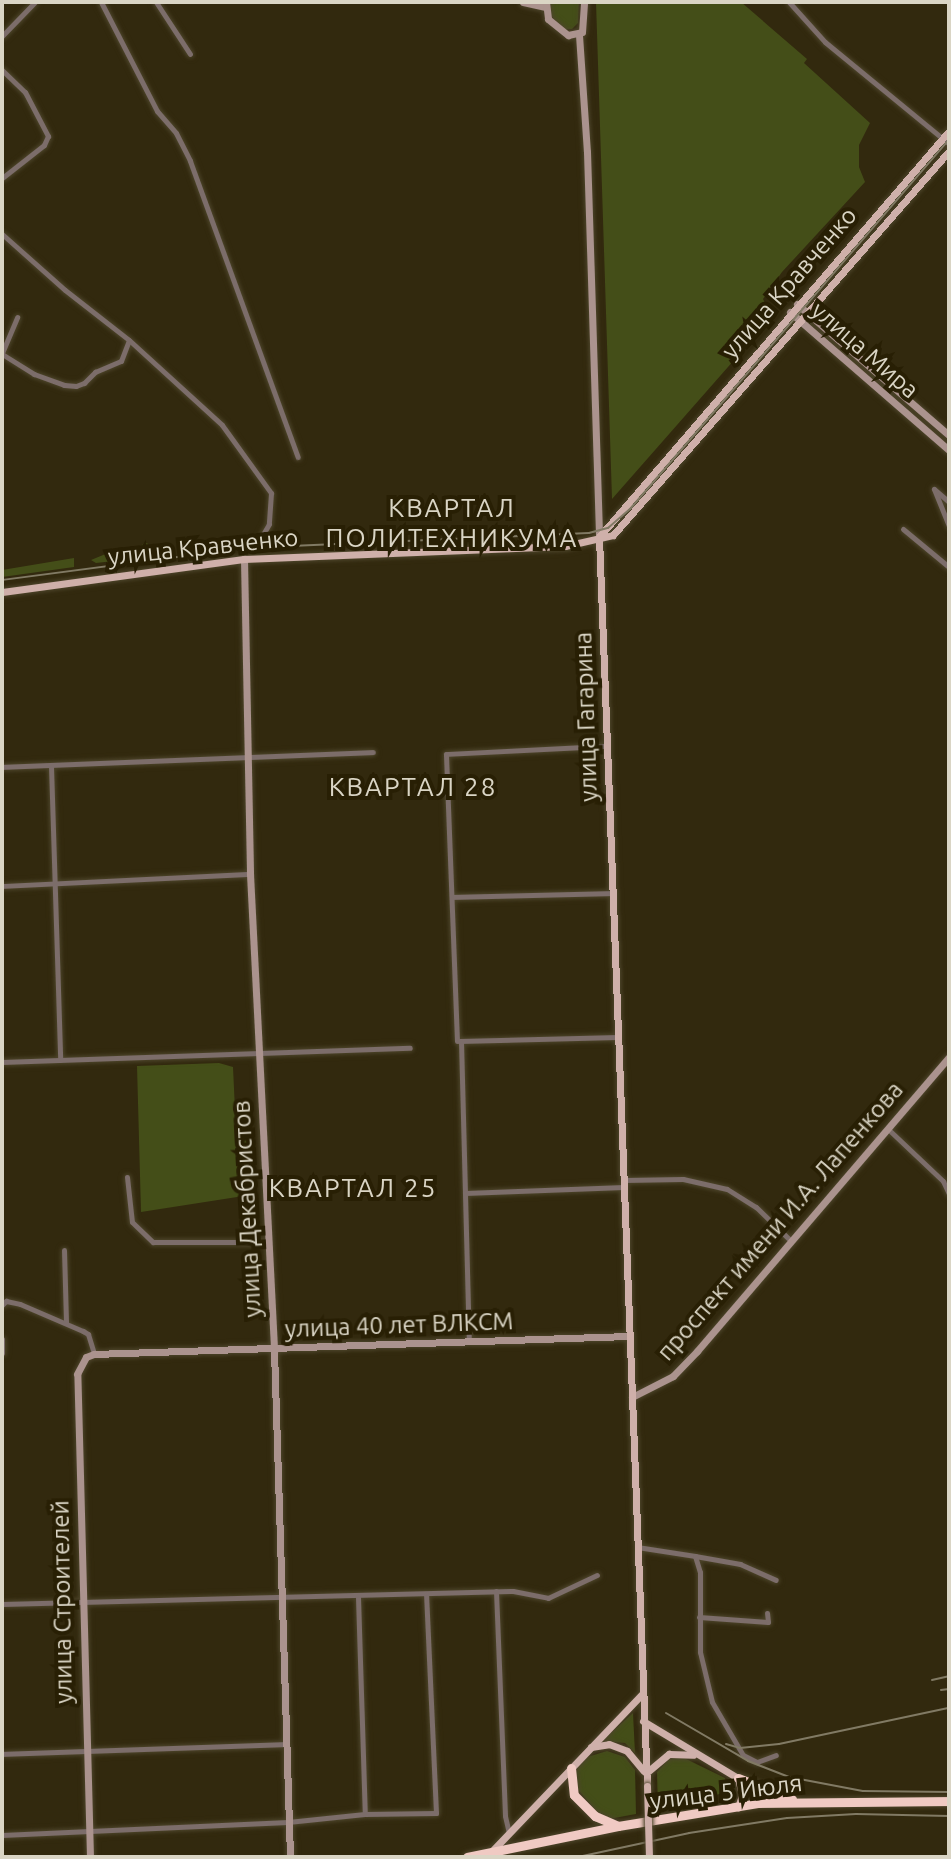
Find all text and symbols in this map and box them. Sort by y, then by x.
street label: улица Кравченко [715,201,863,365]
street label: улица Мира [806,296,924,404]
district label: КВАРТАЛ ПОЛИТЕХНИКУМА [326,492,578,554]
street label: улица Кравченко [106,523,300,571]
street label: улица Гагарина [569,632,603,802]
district label: КВАРТАЛ 28 [329,771,497,803]
street label: проспект имени И.А. Лапенкова [651,1076,909,1366]
street label: улица Декабристов [227,1100,267,1318]
district label: КВАРТАЛ 25 [269,1172,437,1204]
street label: улица 40 лет ВЛКСМ [284,1307,514,1343]
street label: улица Строителей [46,1500,78,1704]
street label: улица 5 Июля [648,1768,804,1816]

